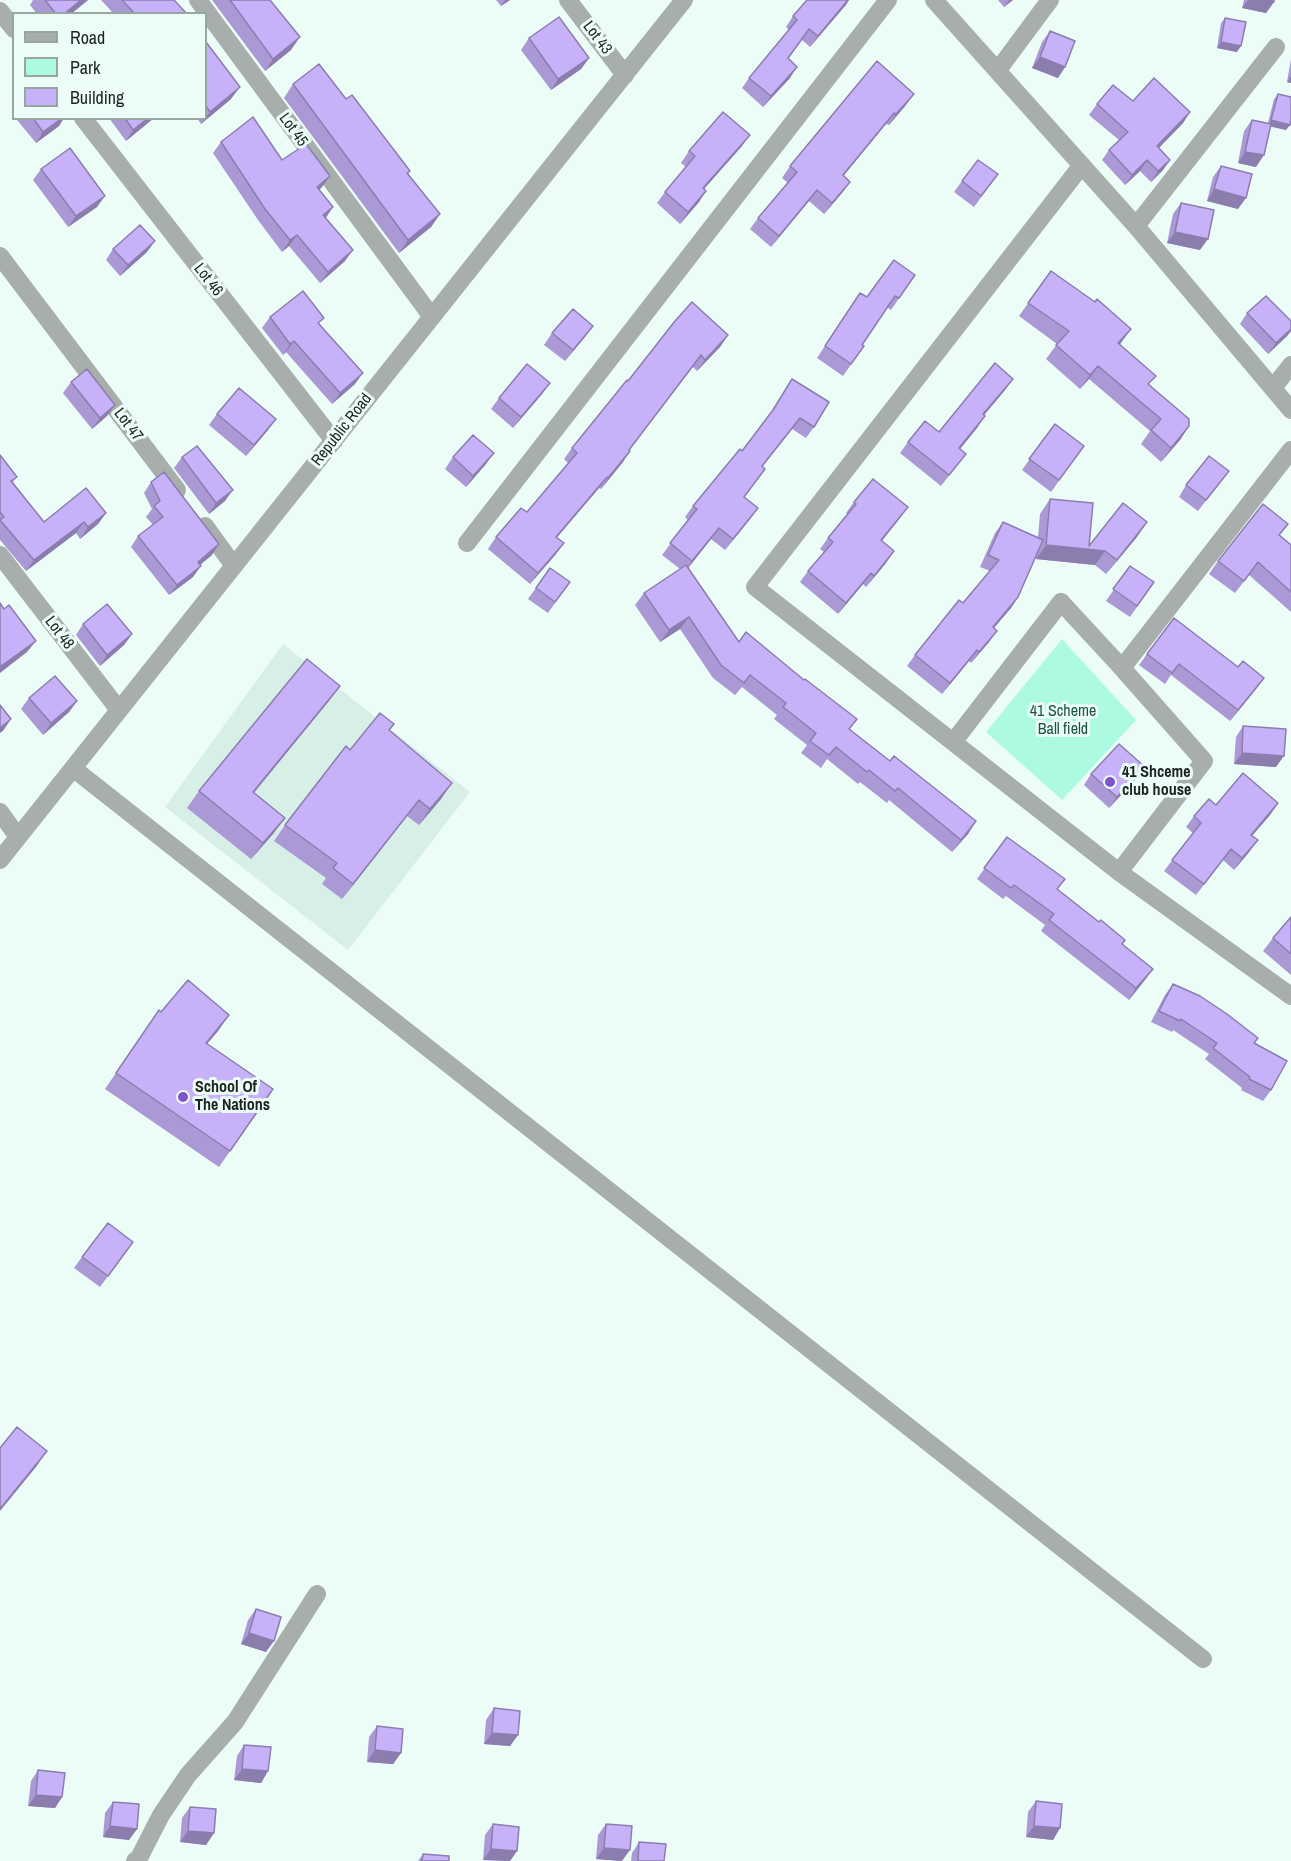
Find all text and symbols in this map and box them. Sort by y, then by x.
legend [12,12,207,120]
street label: Lot 43 [578,18,616,58]
text: Road [70,25,105,50]
text: Park [70,55,100,80]
text: Building [70,85,124,110]
street label: Lot 45 [275,110,311,150]
street label: Lot 46 [189,260,227,300]
street label: Republic Road [308,390,376,470]
street label: Lot 47 [109,405,147,445]
street label: Lot 48 [40,613,78,653]
park label: 41 Scheme Ball field [1030,702,1096,740]
place label: 41 Shceme club house [1122,763,1191,801]
marker: 41 Shceme club house [1103,775,1117,789]
place label: School Of The Nations [195,1078,270,1116]
marker: School Of The Nations [176,1090,190,1104]

